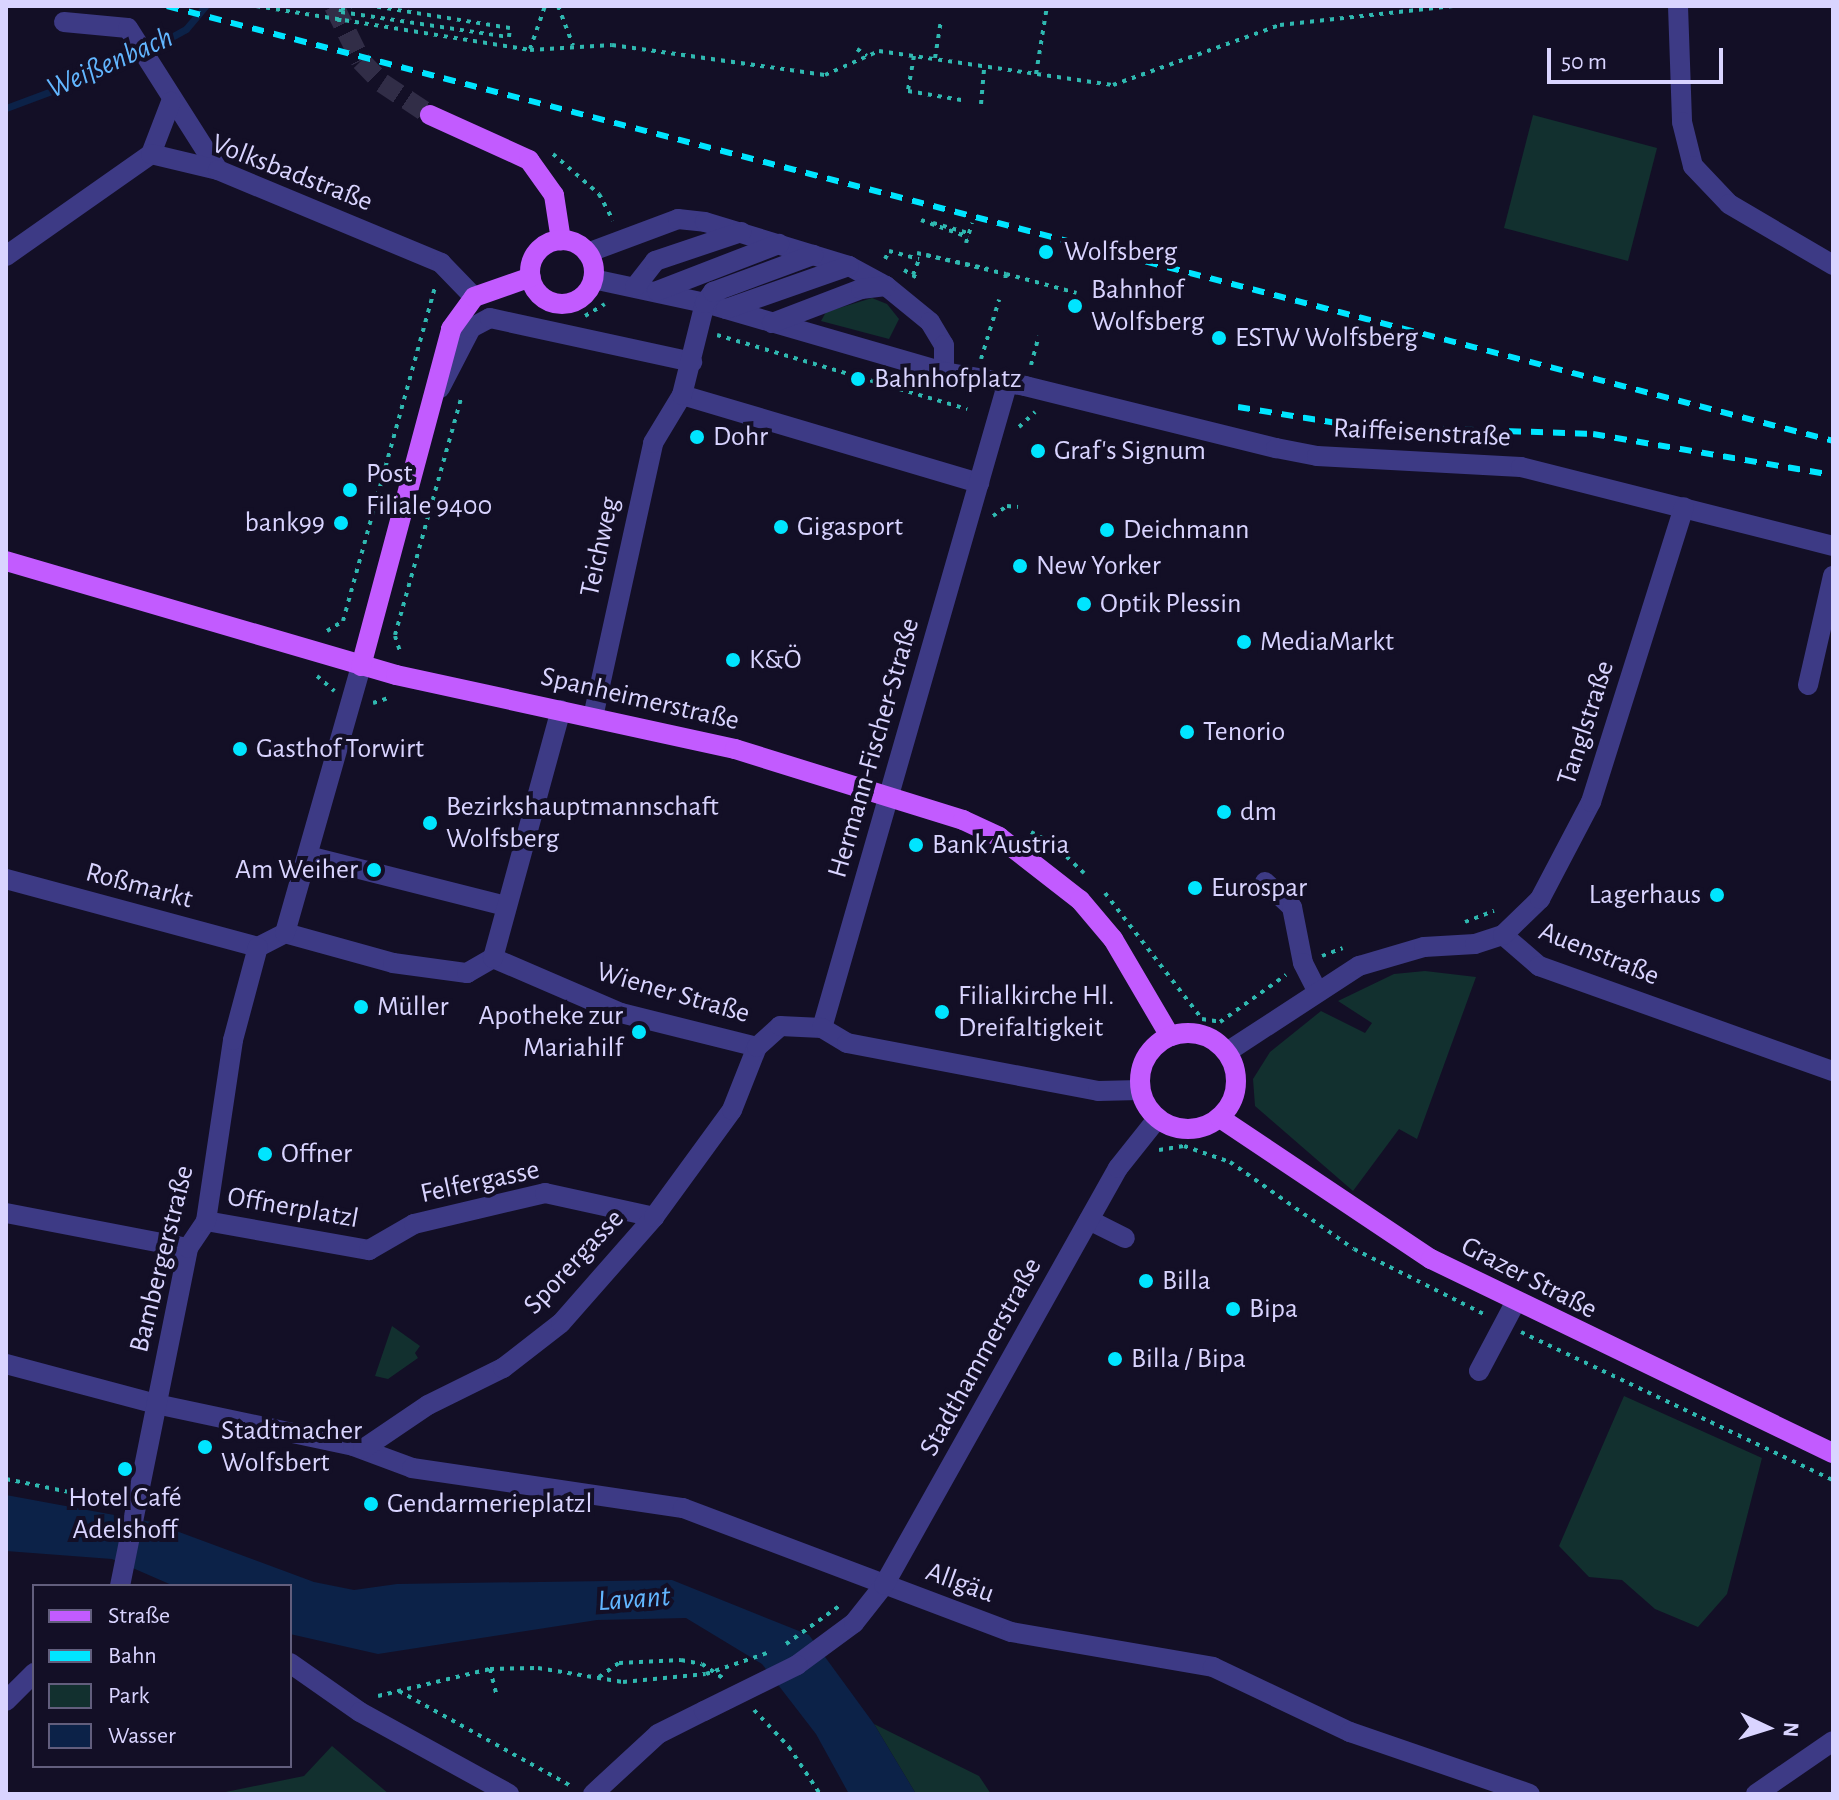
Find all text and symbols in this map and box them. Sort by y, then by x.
water label: Weißenbach [41,19,179,107]
scale bar [1551,32,1727,82]
text: 50 m [1561,50,1607,74]
street label: Volksbadstraße [207,127,377,219]
place label: Wolfsberg [1064,235,1177,269]
marker: Wolfsberg [1035,241,1057,263]
place label: Bahnhof Wolfsberg [1091,273,1204,339]
marker: Bahnhof Wolfsberg [1066,297,1084,315]
place label: ESTW Wolfsberg [1235,321,1418,355]
marker: ESTW Wolfsberg [1210,329,1228,347]
place label: Bahnhofplatz [874,362,1022,396]
marker: Bahnhofplatz [849,370,867,388]
street label: Raiffeisenstraße [1332,412,1512,454]
place label: Dohr [713,420,768,454]
marker: Dohr [688,428,706,446]
place label: Graf's Signum [1054,434,1206,468]
marker: Graf's Signum [1029,442,1047,460]
place label: Post Filiale 9400 [366,457,492,523]
marker: Post Filiale 9400 [341,481,359,499]
street label: Teichweg [573,494,627,600]
place label: bank99 [244,506,325,540]
place label: Gigasport [797,510,903,544]
place label: Deichmann [1123,513,1250,547]
marker: bank99 [332,514,350,532]
marker: Gigasport [772,518,790,536]
marker: Deichmann [1098,521,1116,539]
place label: New Yorker [1036,549,1161,583]
marker: New Yorker [1011,557,1029,575]
place label: Optik Plessin [1100,587,1241,621]
marker: Optik Plessin [1075,595,1093,613]
street label: Hermann-Fischer-Straße [821,614,927,882]
place label: MediaMarkt [1260,625,1394,659]
marker: MediaMarkt [1235,633,1253,651]
place label: K&Ö [749,643,802,677]
marker: K&Ö [724,651,742,669]
street label: Tanglstraße [1550,656,1622,790]
street label: Spanheimerstraße [538,660,742,738]
place label: Tenorio [1203,715,1285,749]
marker: Tenorio [1178,723,1196,741]
place label: Gasthof Torwirt [256,732,424,766]
marker: Gasthof Torwirt [231,740,249,758]
place label: Bezirkshauptmannschaft Wolfsberg [446,790,719,856]
place label: dm [1240,795,1277,829]
marker: dm [1215,803,1233,821]
marker: Bezirkshauptmannschaft Wolfsberg [421,814,439,832]
place label: Bank Austria [932,828,1069,862]
marker: Bank Austria [907,836,925,854]
place label: Am Weiher [235,853,358,887]
street label: Roßmarkt [82,856,196,916]
marker: Am Weiher [365,861,383,879]
place label: Eurospar [1211,871,1307,905]
place label: Lagerhaus [1589,878,1701,912]
marker: Eurospar [1186,879,1204,897]
marker: Lagerhaus [1708,886,1726,904]
street label: Auenstraße [1534,915,1664,993]
street label: Wiener Straße [592,955,754,1031]
place label: Filialkirche Hl. Dreifaltigkeit [958,979,1114,1045]
place label: Müller [377,990,449,1024]
marker: Müller [352,998,370,1016]
place label: Apotheke zur Mariahilf [479,999,623,1065]
marker: Filialkirche Hl. Dreifaltigkeit [933,1003,951,1021]
marker: Apotheke zur Mariahilf [630,1023,648,1041]
place label: Offner [281,1137,352,1171]
marker: Offner [256,1145,274,1163]
street label: Felfergasse [417,1153,543,1211]
street label: Bambergerstraße [123,1162,201,1356]
street label: Offnerplatzl [225,1180,361,1236]
street label: Sporergasse [517,1202,631,1322]
street label: Grazer Straße [1455,1229,1603,1327]
street label: Stadthammerstraße [913,1252,1049,1462]
place label: Billa [1162,1264,1211,1298]
marker: Billa [1137,1272,1155,1290]
place label: Bipa [1249,1292,1298,1326]
marker: Bipa [1224,1300,1242,1318]
place label: Billa / Bipa [1131,1342,1246,1376]
marker: Billa / Bipa [1106,1350,1124,1368]
place label: Stadtmacher Wolfsbert [221,1414,362,1480]
marker: Stadtmacher Wolfsbert [196,1438,214,1456]
marker: Hotel Café Adelshoff [116,1460,134,1478]
place label: Hotel Café Adelshoff [68,1481,182,1547]
place label: Gendarmerieplatzl [387,1487,592,1521]
marker: Gendarmerieplatzl [362,1495,380,1513]
street label: Allgäu [921,1555,999,1611]
water label: Lavant [596,1578,672,1620]
legend [32,1584,292,1768]
text: Straße [108,1604,170,1628]
text: Bahn [108,1644,157,1668]
text: Park [108,1684,149,1708]
north arrow [1727,1688,1807,1768]
text: N [1779,1721,1802,1738]
text: Wasser [108,1724,176,1748]

